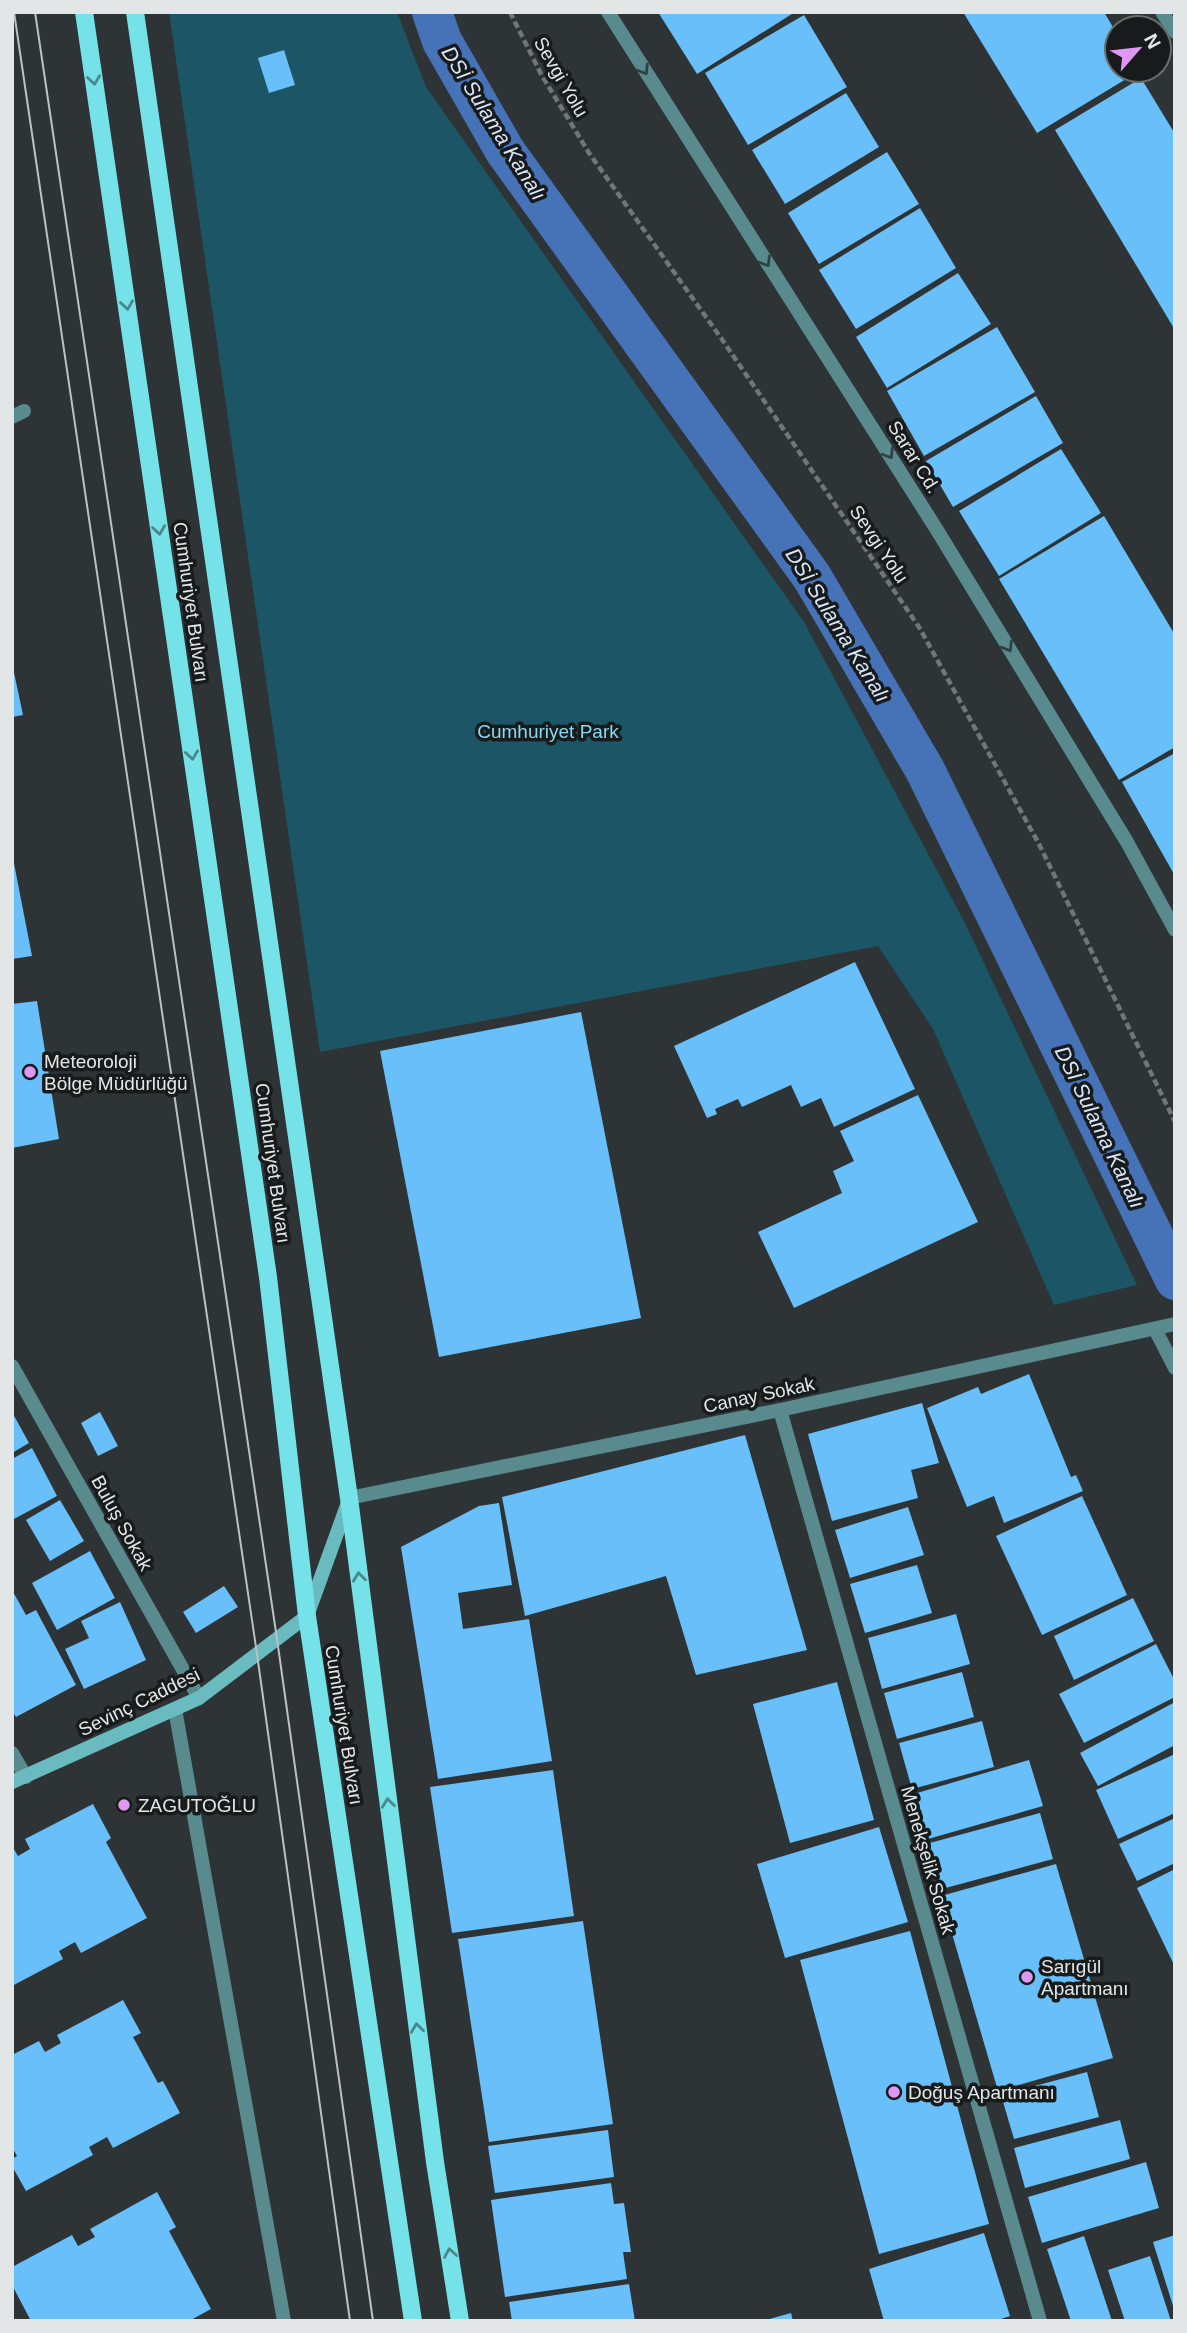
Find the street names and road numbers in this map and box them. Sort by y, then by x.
street label: Sevgi Yolu [530,33,592,121]
street label: Sarar Cd. [884,417,944,497]
street label: Sevgi Yolu [845,501,913,587]
street label: Cumhuriyet Bulvarı [169,521,213,683]
street label: Cumhuriyet Bulvarı [251,1082,295,1244]
street label: Canay Sokak [702,1373,817,1417]
street label: Buluş Sokak [87,1472,157,1575]
street label: Cumhuriyet Bulvarı [321,1644,367,1806]
street label: Sevinç Caddesi [75,1664,203,1740]
street label: Menekşelik Sokak [897,1784,959,1937]

